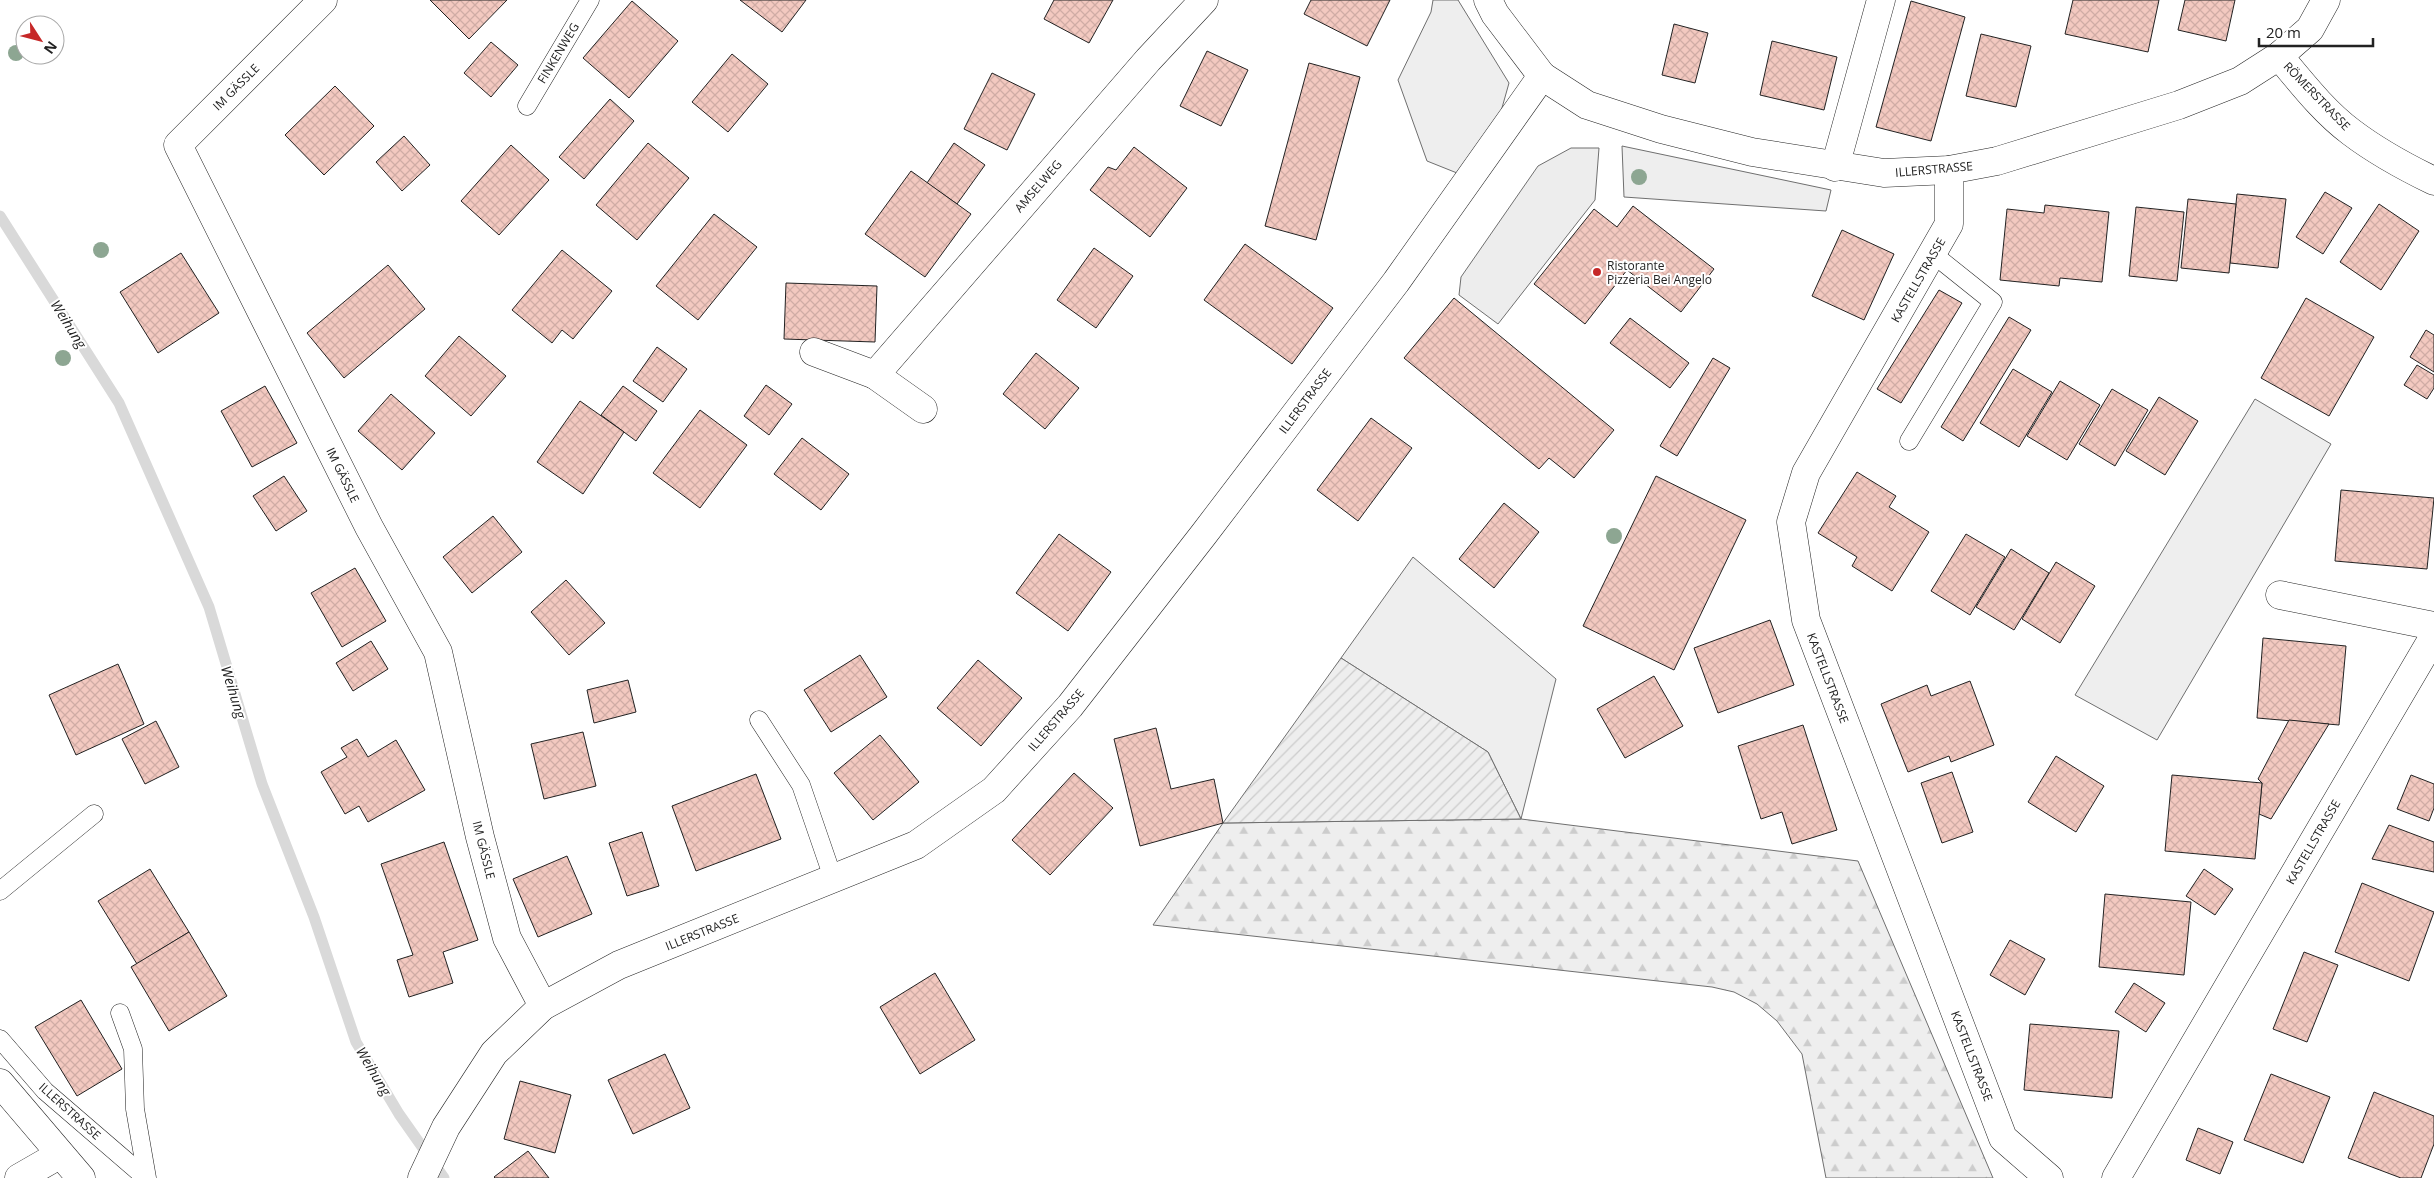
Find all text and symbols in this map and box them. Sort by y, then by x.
north arrow [15,15,65,65]
scale bar [2259,15,2373,47]
street label: FINKENWEG [533,19,583,87]
text: 20 m [2266,22,2301,42]
text: N [40,38,62,58]
street label: RÖMERSTRASSE [2280,58,2354,134]
street label: IM GÄSSLE [209,60,263,114]
street label: AMSELWEG [1010,156,1066,216]
street label: ILLERSTRASSE [1894,157,1974,181]
street label: KASTELLSTRASSE [1887,234,1949,326]
place label: Ristorante Pizzeria Bei Angelo [1607,257,1712,288]
marker: Ristorante Pizzeria Bei Angelo [1591,266,1603,278]
water label: Weihung [47,296,92,353]
street label: ILLERSTRASSE [1275,365,1335,437]
street label: IM GÄSSLE [322,444,364,506]
street label: KASTELLSTRASSE [1803,630,1853,726]
water label: Weihung [217,663,251,721]
street label: ILLERSTRASSE [1024,685,1088,755]
street label: KASTELLSTRASSE [2282,796,2344,888]
street label: IM GÄSSLE [469,819,499,881]
street label: ILLERSTRASSE [663,910,741,954]
street label: KASTELLSTRASSE [1947,1008,1997,1104]
water label: Weihung [352,1043,396,1100]
street label: ILLERSTRASSE [35,1079,105,1143]

